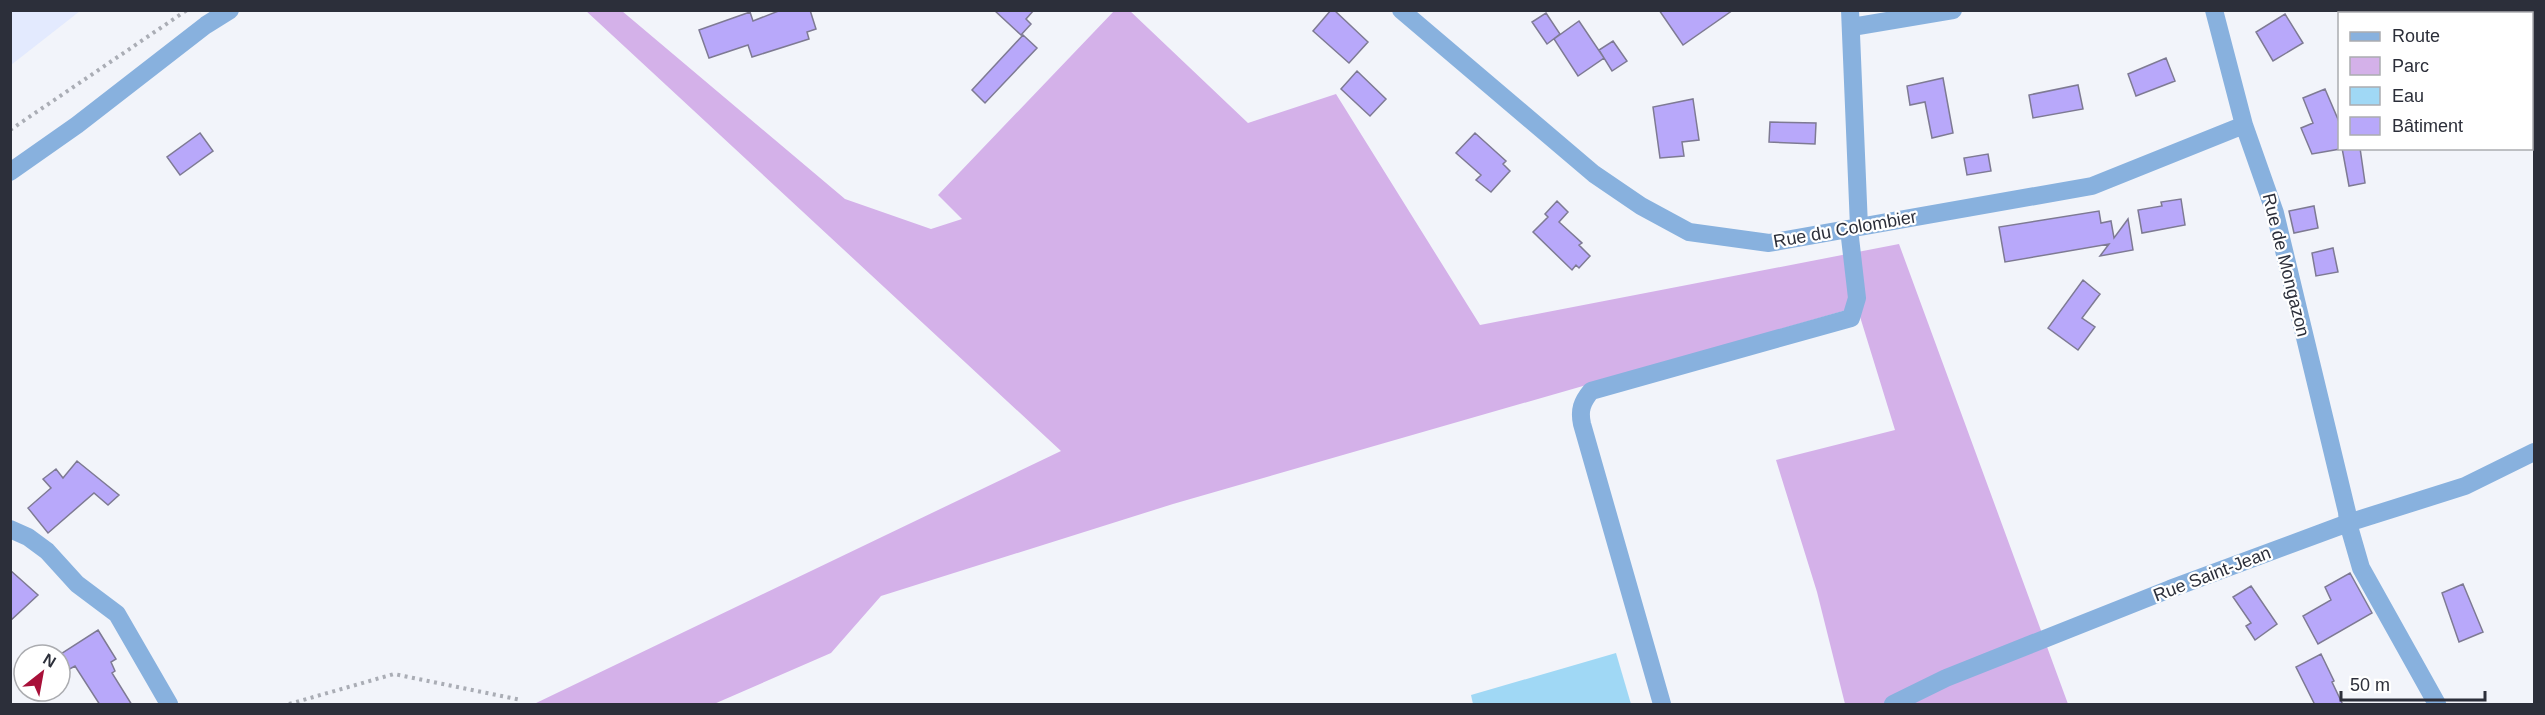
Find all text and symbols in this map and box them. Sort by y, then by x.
legend [2338,12,2533,150]
text: Route [2392,26,2440,46]
text: Parc [2392,56,2429,76]
text: Eau [2392,86,2424,106]
text: Bâtiment [2392,116,2463,136]
street label: Rue de Mongazon [2259,191,2313,339]
street label: Rue du Colombier [1772,207,1918,251]
street label: Rue Saint-Jean [2150,542,2274,606]
north arrow [12,643,72,703]
text: N [40,650,59,671]
scale bar [2341,664,2485,702]
text: 50 m [2350,675,2390,695]

